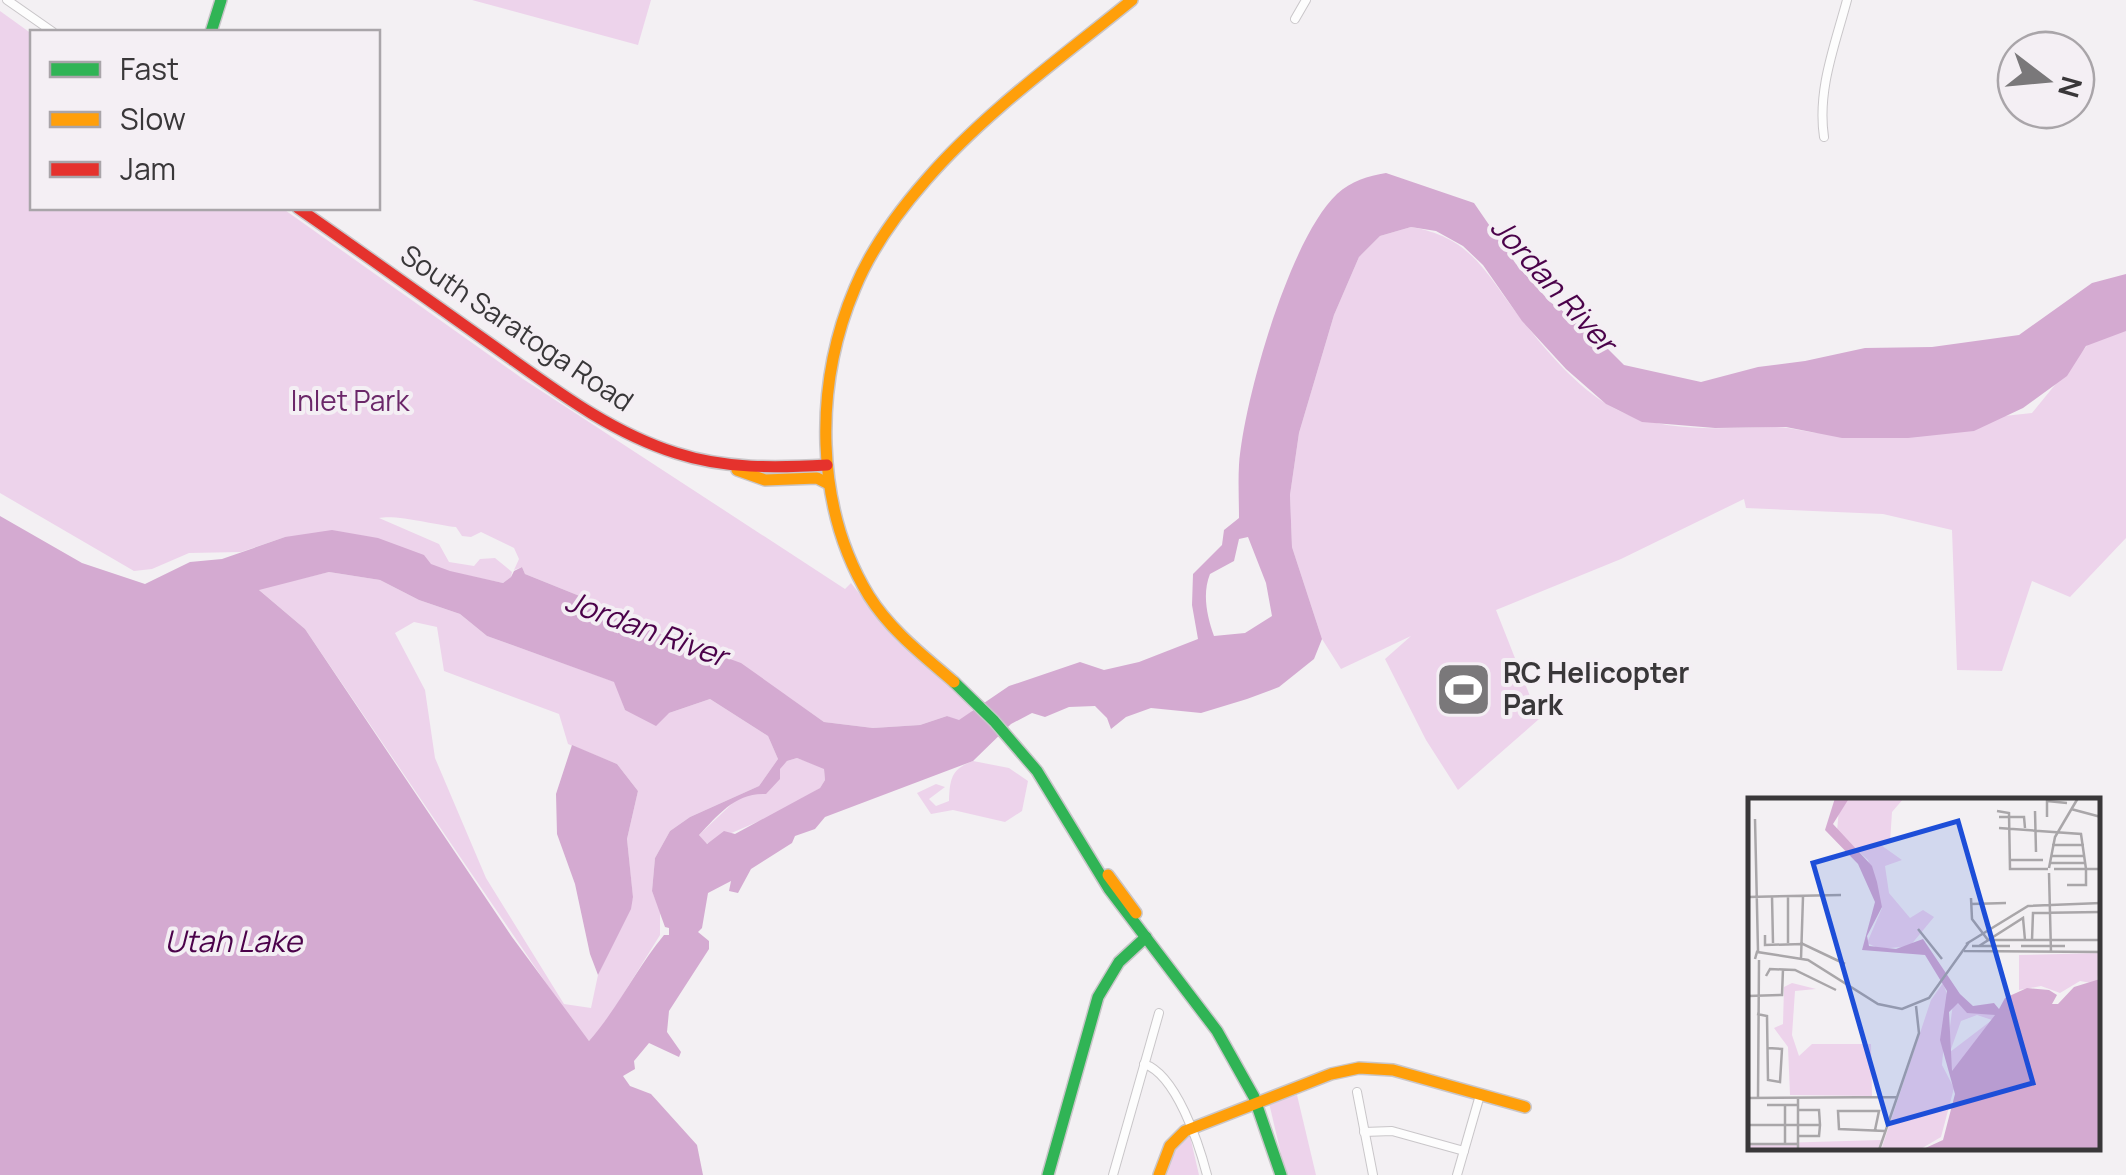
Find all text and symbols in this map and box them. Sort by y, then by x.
legend [30,30,380,210]
north arrow [1996,30,2096,130]
text: Fast [120,48,179,89]
text: N [2050,72,2092,102]
text: Slow [120,98,186,139]
text: Jam [120,148,176,189]
water label: Jordan River [1482,207,1629,364]
street label: South Saratoga Road [394,235,641,419]
park label: Inlet Park [291,381,410,419]
water label: Jordan River [560,579,737,677]
place label: RC Helicopter Park [1503,653,1689,723]
sports icon: RC Helicopter Park [1434,659,1494,719]
inset map [1748,798,2101,1150]
water label: Utah Lake [164,920,303,961]

